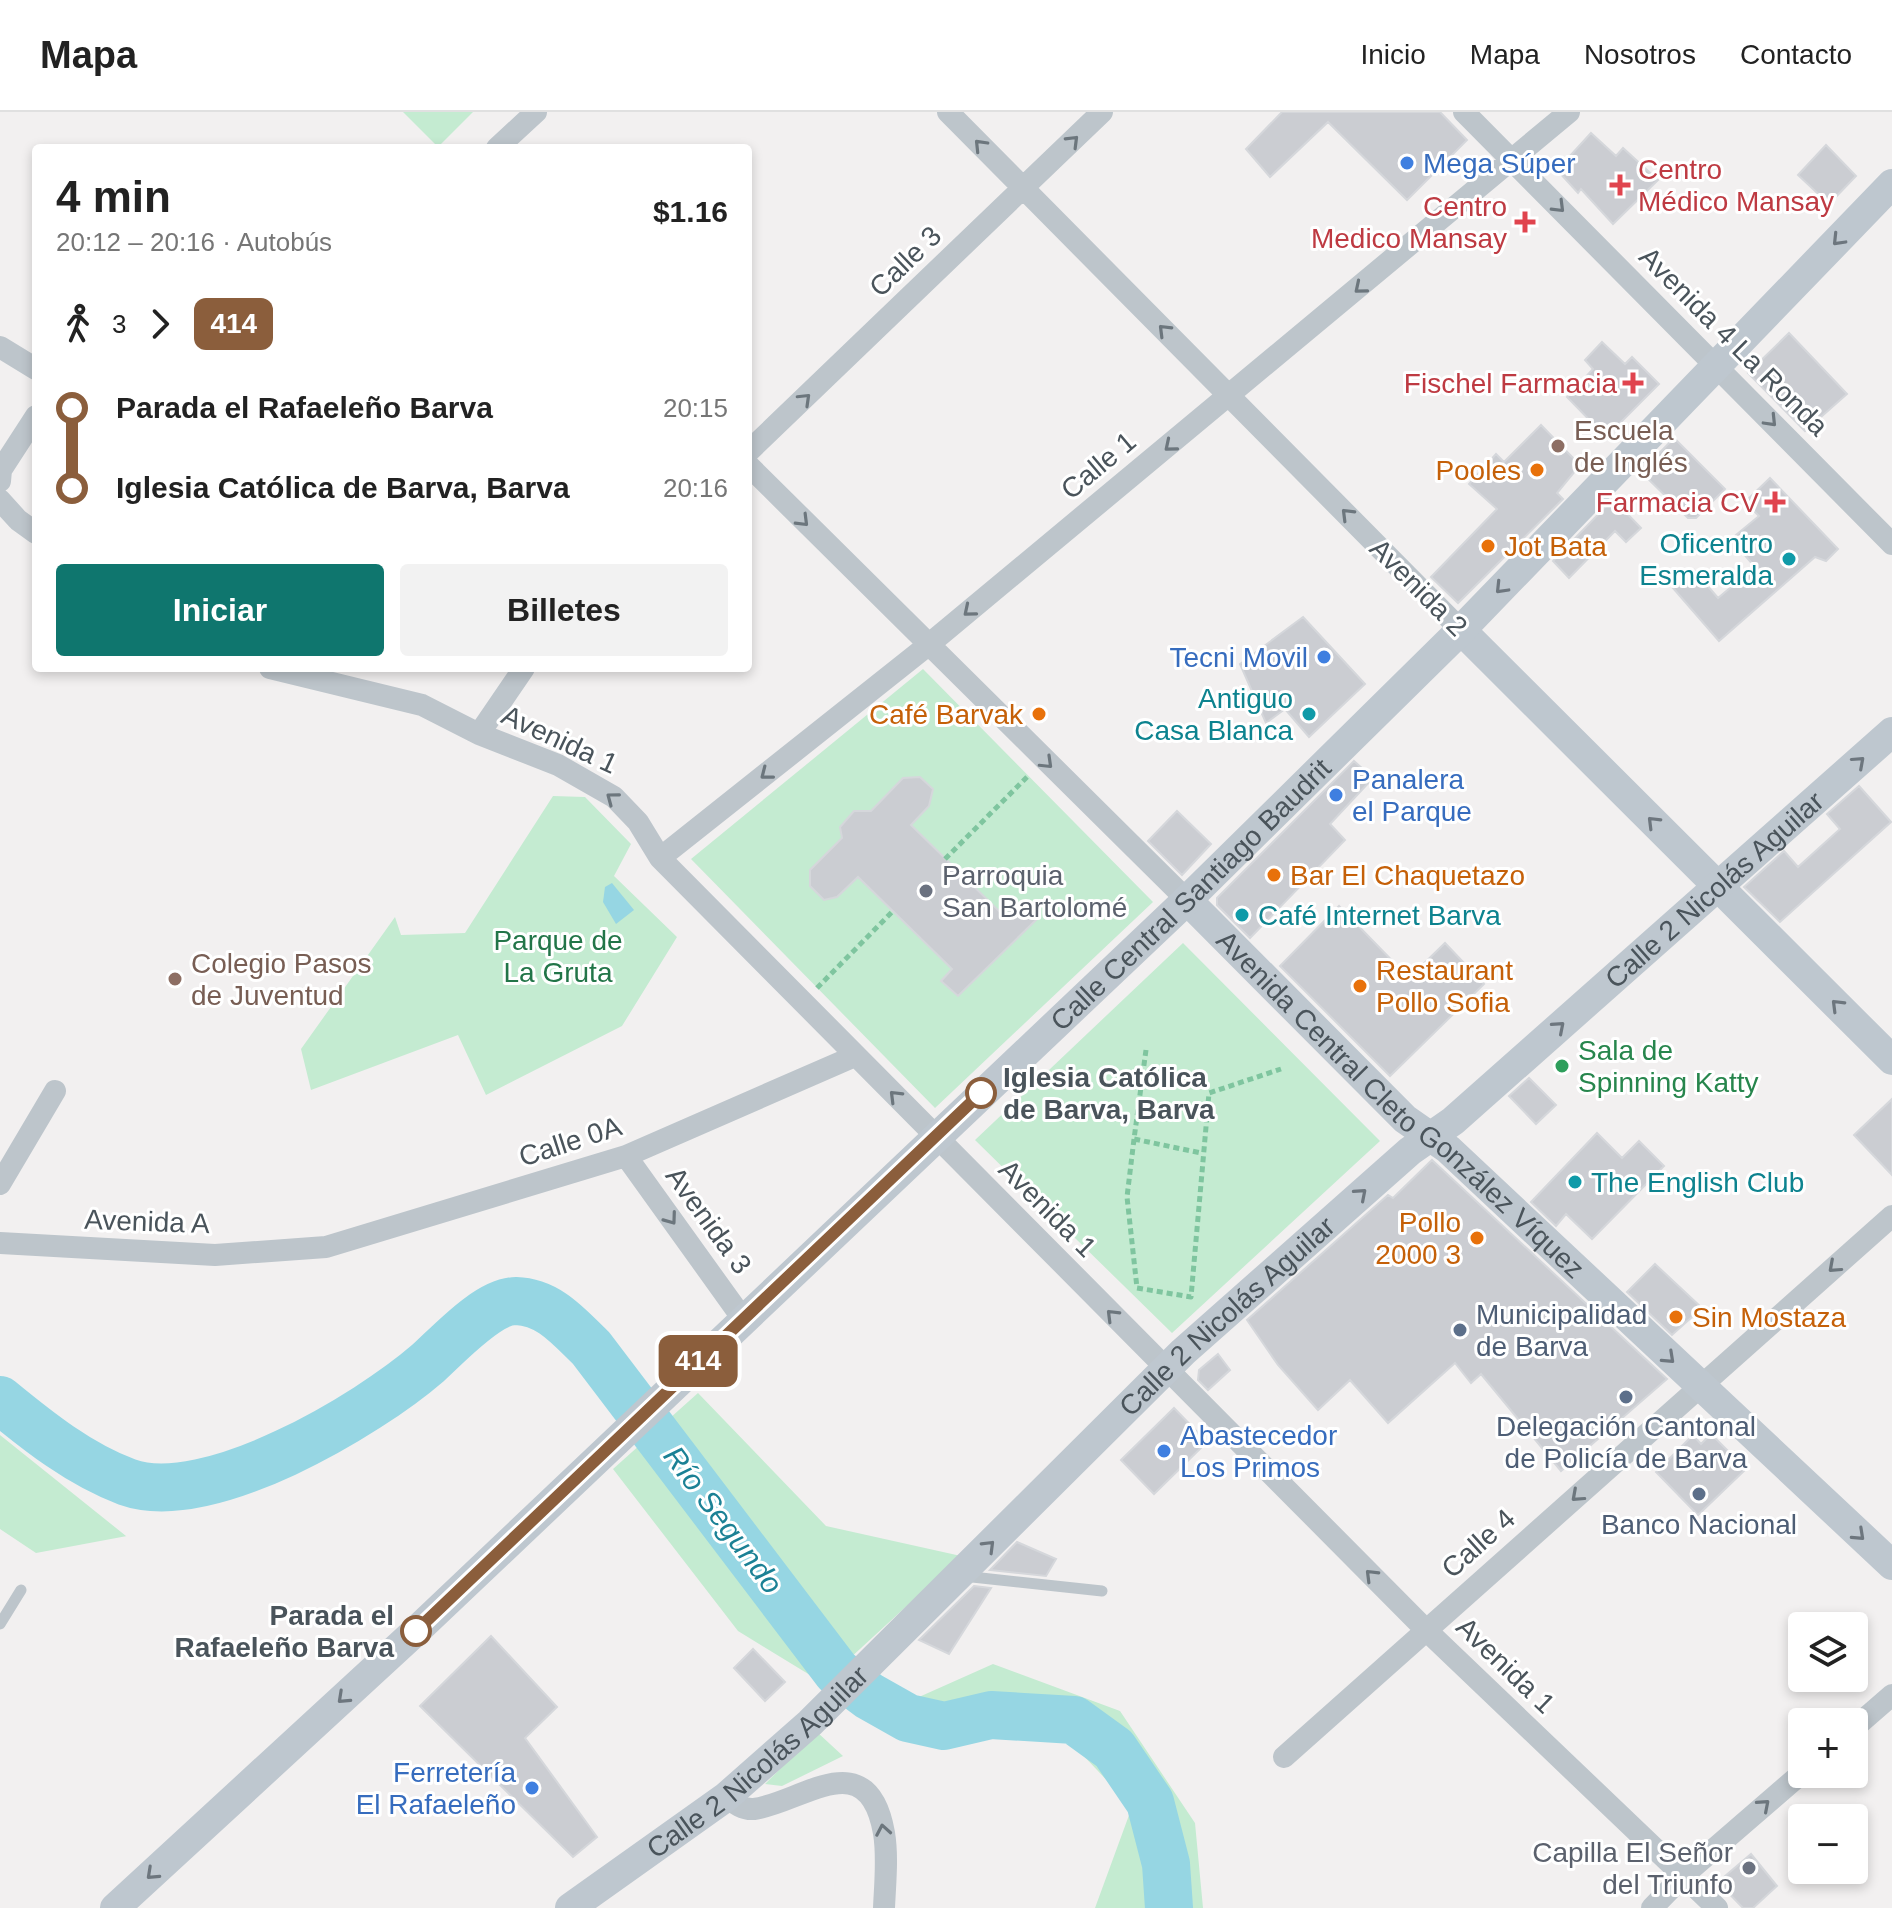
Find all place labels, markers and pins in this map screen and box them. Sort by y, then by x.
place label: Mega Súper [1423,148,1576,179]
marker: Mega Súper [1398,154,1416,172]
place label: Centro Médico Mansay [1638,154,1834,217]
marker: Centro Médico Mansay [1609,174,1631,196]
place label: Centro Medico Mansay [1311,191,1507,254]
marker: Centro Medico Mansay [1514,211,1536,233]
place label: Fischel Farmacia [1404,368,1617,399]
marker: Fischel Farmacia [1624,374,1642,392]
place label: Escuela de Inglés [1574,415,1688,478]
marker: Escuela de Inglés [1549,437,1567,455]
place label: Pooles [1435,455,1521,486]
marker: Pooles [1528,461,1546,479]
place label: Farmacia CV [1596,487,1759,518]
marker: Farmacia CV [1766,493,1784,511]
place label: Oficentro Esmeralda [1639,528,1773,591]
place label: Jot Bata [1504,531,1607,562]
marker: Jot Bata [1479,537,1497,555]
marker: Oficentro Esmeralda [1780,550,1798,568]
place label: Tecni Movil [1170,642,1308,673]
marker: Tecni Movil [1315,648,1333,666]
place label: Antiguo Casa Blanca [1134,683,1293,746]
place label: Café Barvak [869,699,1024,730]
marker: Café Barvak [1030,705,1048,723]
marker: Antiguo Casa Blanca [1300,705,1318,723]
place label: Panalera el Parque [1352,764,1472,827]
marker: Panalera el Parque [1327,786,1345,804]
place label: Parroquia San Bartolomé [942,860,1127,923]
place label: Bar El Chaquetazo [1290,860,1525,891]
marker: Bar El Chaquetazo [1265,866,1283,884]
marker: Parroquia San Bartolomé [917,882,935,900]
place label: Café Internet Barva [1258,900,1501,931]
marker: Café Internet Barva [1233,906,1251,924]
place label: Colegio Pasos de Juventud [191,948,372,1011]
place label: Restaurant Pollo Sofia [1376,955,1513,1018]
marker: Colegio Pasos de Juventud [166,970,184,988]
marker: Restaurant Pollo Sofia [1351,977,1369,995]
place label: Sala de Spinning Katty [1578,1035,1759,1098]
marker: Sala de Spinning Katty [1553,1057,1571,1075]
place label: Iglesia Católica de Barva, Barva [1003,1062,1215,1125]
marker: Iglesia Católica de Barva, Barva [966,1078,996,1108]
place label: The English Club [1591,1167,1804,1198]
marker: The English Club [1566,1173,1584,1191]
place label: Pollo 2000 3 [1375,1207,1461,1270]
marker: Pollo 2000 3 [1468,1229,1486,1247]
place label: Municipalidad de Barva [1476,1299,1647,1362]
place label: Sin Mostaza [1692,1302,1846,1333]
marker: Sin Mostaza [1667,1308,1685,1326]
marker: Municipalidad de Barva [1451,1321,1469,1339]
marker: Delegación Cantonal de Policía de Barva [1617,1388,1635,1406]
place label: Delegación Cantonal de Policía de Barva [1496,1411,1756,1474]
place label: Abastecedor Los Primos [1180,1420,1337,1483]
marker: Abastecedor Los Primos [1155,1442,1173,1460]
marker: Banco Nacional [1690,1485,1708,1503]
place label: Banco Nacional [1601,1509,1797,1540]
place label: Parada el Rafaeleño Barva [175,1600,394,1663]
marker: Parada el Rafaeleño Barva [401,1616,431,1646]
place label: Ferretería El Rafaeleño [356,1757,516,1820]
marker: Ferretería El Rafaeleño [523,1779,541,1797]
place label: Capilla El Señor del Triunfo [1532,1837,1733,1900]
marker: Capilla El Señor del Triunfo [1740,1859,1758,1877]

